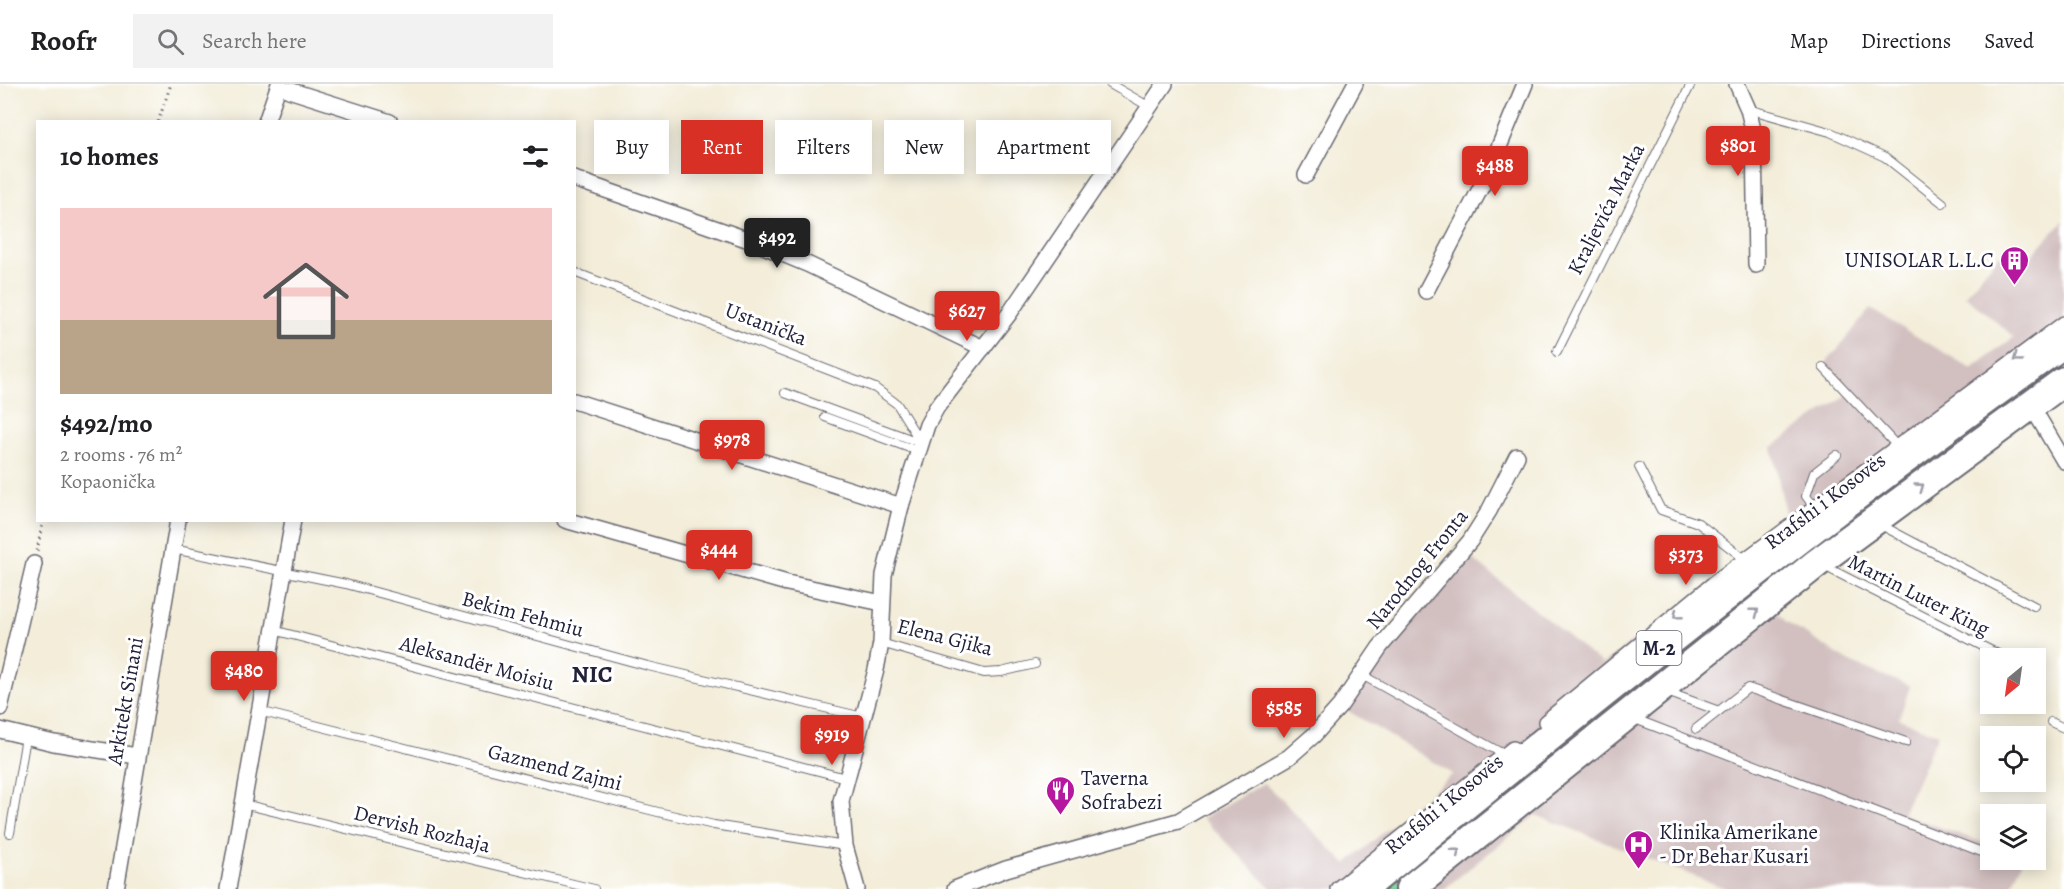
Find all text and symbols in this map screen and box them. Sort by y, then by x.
search box [133,14,553,68]
text: Roofr [30,22,97,60]
icon: search [154,25,187,58]
text: Search here [202,26,307,56]
text: Map [1790,27,1828,55]
text: Directions [1861,27,1951,55]
text: Saved [1984,27,2034,55]
chip: Buy [594,120,669,174]
chip: Rent [681,120,763,174]
chip: Filters [775,120,872,174]
chip: New [884,120,964,174]
chip: Apartment [976,120,1111,174]
pin: $801 [1702,126,1774,177]
text: $801 [1720,132,1756,159]
street label: Kraljevića Marka [1561,138,1651,279]
text: 10 homes [60,139,159,174]
icon: filters [519,140,552,173]
pin: $488 [1459,146,1531,197]
text: $488 [1476,152,1514,179]
pin: $492 [741,218,813,269]
text: $492 [758,224,796,251]
building icon: UNISOLAR L.L.C [1999,244,2031,286]
place label: UNISOLAR L.L.C [1845,246,1994,274]
icon: home [252,247,360,355]
pin: $627 [931,291,1003,342]
street label: Ustanička [721,296,811,352]
text: $627 [949,297,985,324]
one-way arrow [2012,351,2023,362]
text: $492/mo [60,406,153,441]
pin: $978 [696,420,768,471]
text: $978 [714,426,750,453]
text: 2 rooms · 76 m² [60,441,182,468]
street label: Rrafshi i Kosovës [1758,446,1892,556]
text: Kopaonička [60,468,156,495]
one-way arrow [1913,483,1924,494]
street label: Narodnog Fronta [1360,503,1474,635]
pin: $444 [683,530,755,581]
pin: $373 [1650,535,1722,586]
text: $444 [700,536,738,563]
text: $373 [1668,541,1704,568]
street label: Martin Luter King [1843,547,1995,643]
street label: Bekim Fehmiu [459,584,588,644]
one-way arrow [1672,607,1683,618]
one-way arrow [1748,608,1759,619]
street label: Elena Gjika [894,612,996,662]
street label: Aleksandër Moisiu [396,629,558,697]
road number: M-2 [1636,631,1682,665]
street label: Arkitekt Sinani [100,635,150,768]
north arrow [1980,648,2046,714]
map controls [1980,648,2046,870]
pin: $480 [208,651,280,702]
text: $480 [225,657,263,684]
district label: NIC [571,658,613,690]
pin: $585 [1248,688,1320,739]
text: $585 [1266,694,1302,721]
pin: $919 [796,715,868,766]
text: $919 [815,721,850,748]
button: locate [1980,726,2046,792]
street label: Gazmend Zajmi [485,737,625,797]
street label: Rrafshi i Kosovës [1379,747,1509,861]
place label: Taverna Sofrabezi [1081,764,1162,816]
restaurant icon: Taverna Sofrabezi [1044,774,1076,816]
street label: Dervish Rozhaja [351,798,493,860]
button: layers [1980,804,2046,870]
place label: Klinika Amerikane - Dr Behar Kusari [1659,818,1818,870]
hospital icon: Klinika Amerikane - Dr Behar Kusari [1622,828,1654,870]
one-way arrow [1449,849,1460,860]

